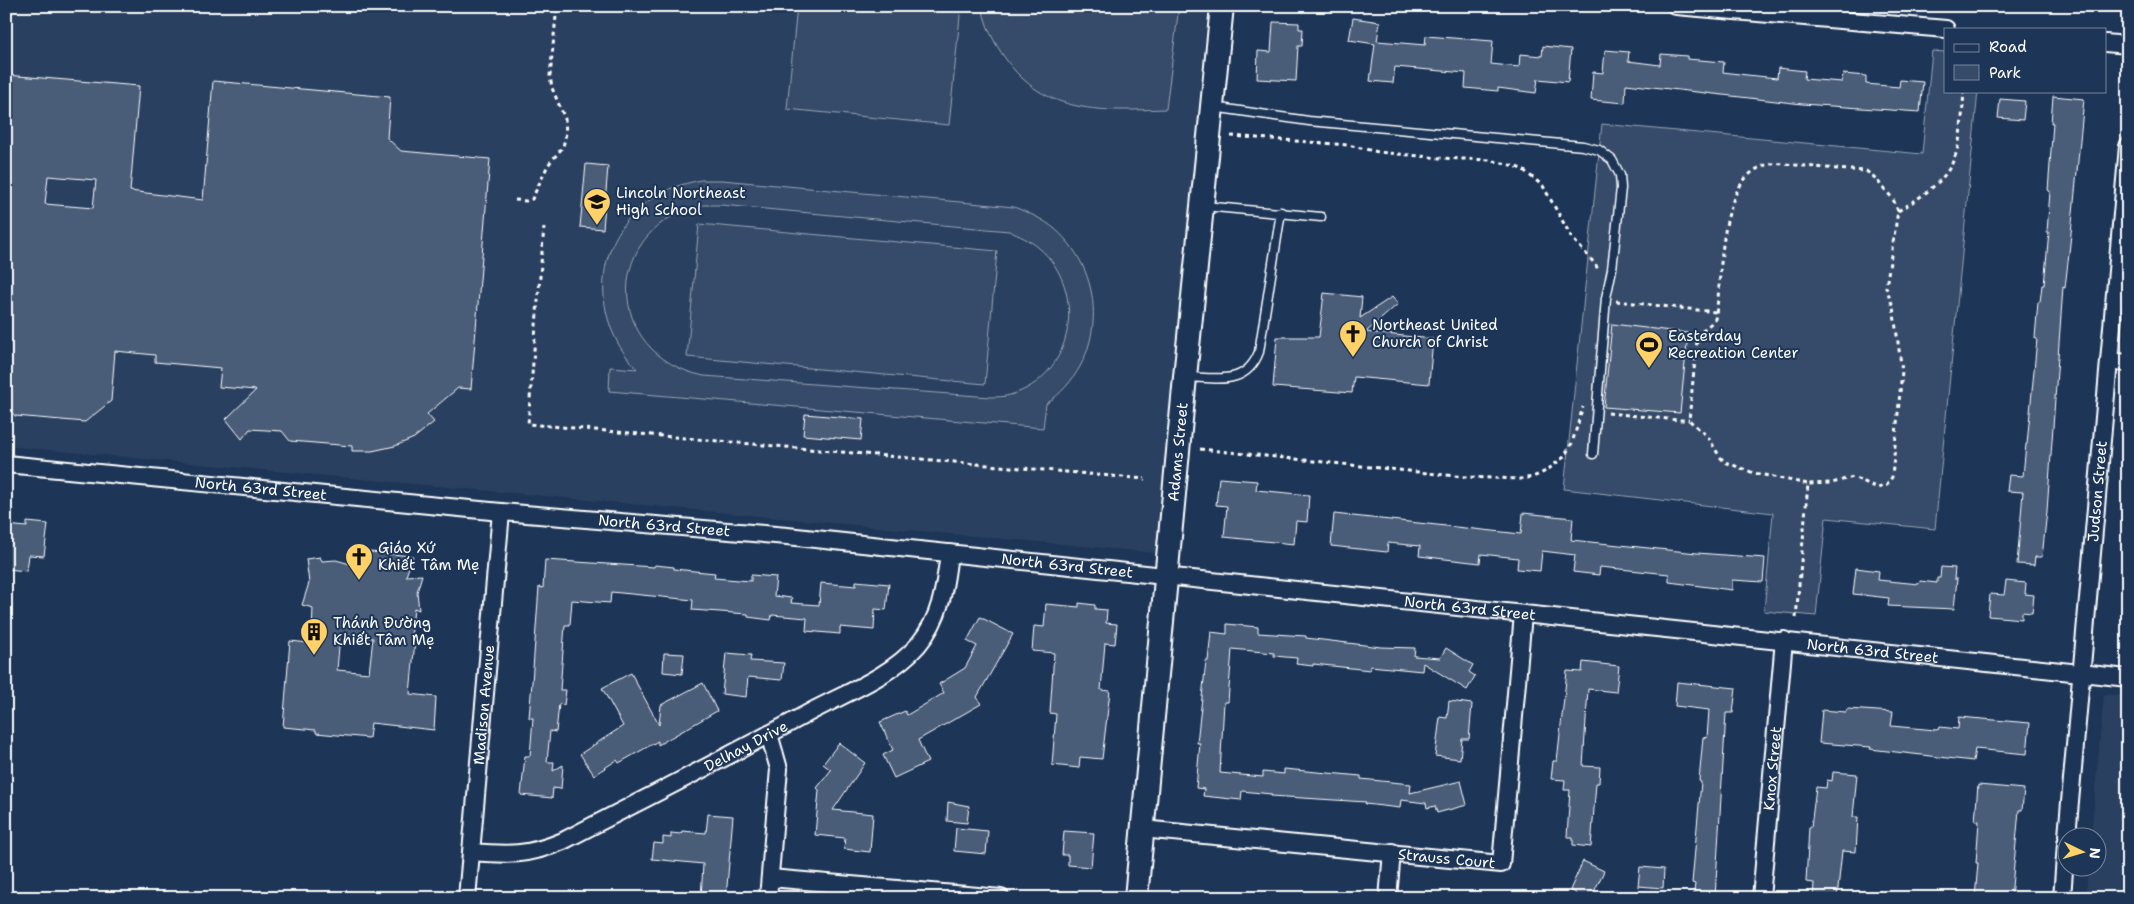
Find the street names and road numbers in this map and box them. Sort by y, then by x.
street label: Adams Street [1163,402,1193,502]
street label: Judson Street [2083,440,2112,543]
street label: North 63rd Street [194,472,328,505]
street label: North 63rd Street [597,510,731,541]
street label: North 63rd Street [1000,549,1134,583]
street label: North 63rd Street [1403,591,1537,625]
street label: North 63rd Street [1806,634,1940,668]
street label: Madison Avenue [469,644,499,766]
street label: Delhay Drive [701,716,791,776]
street label: Knox Street [1759,726,1786,812]
street label: Strauss Court [1397,844,1496,873]

